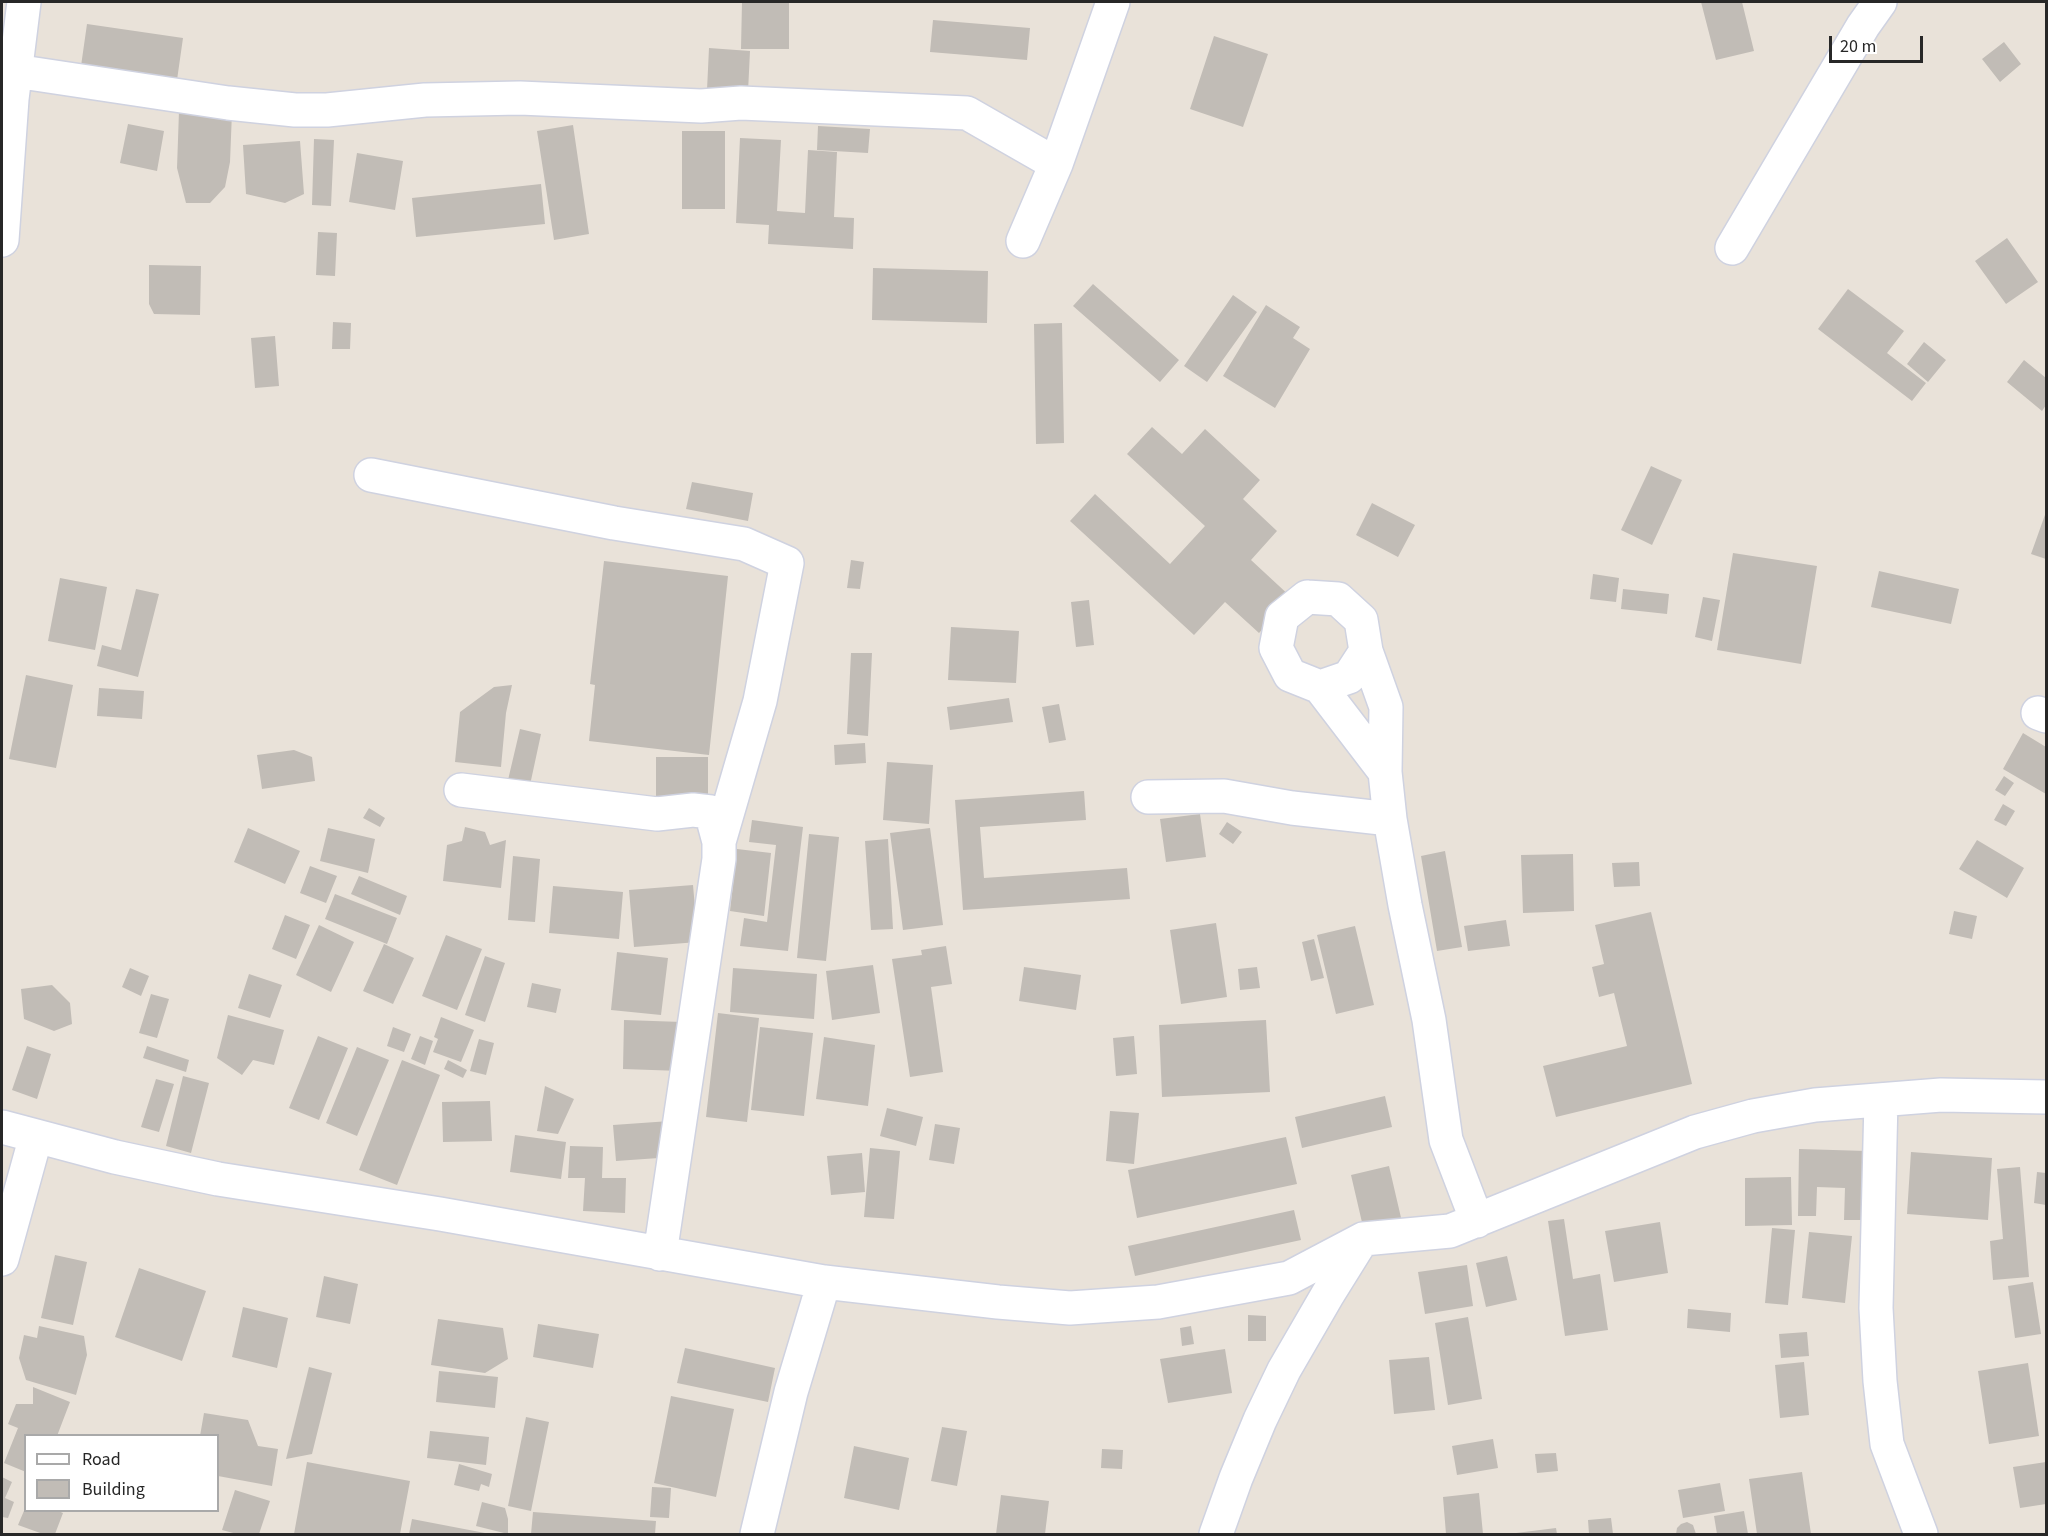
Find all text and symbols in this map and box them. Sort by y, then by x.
scale bar [1832,24,1926,62]
text: 20 m [1840,34,1876,59]
legend [24,1434,219,1512]
text: Road [82,1447,121,1472]
text: Building [82,1477,145,1502]

